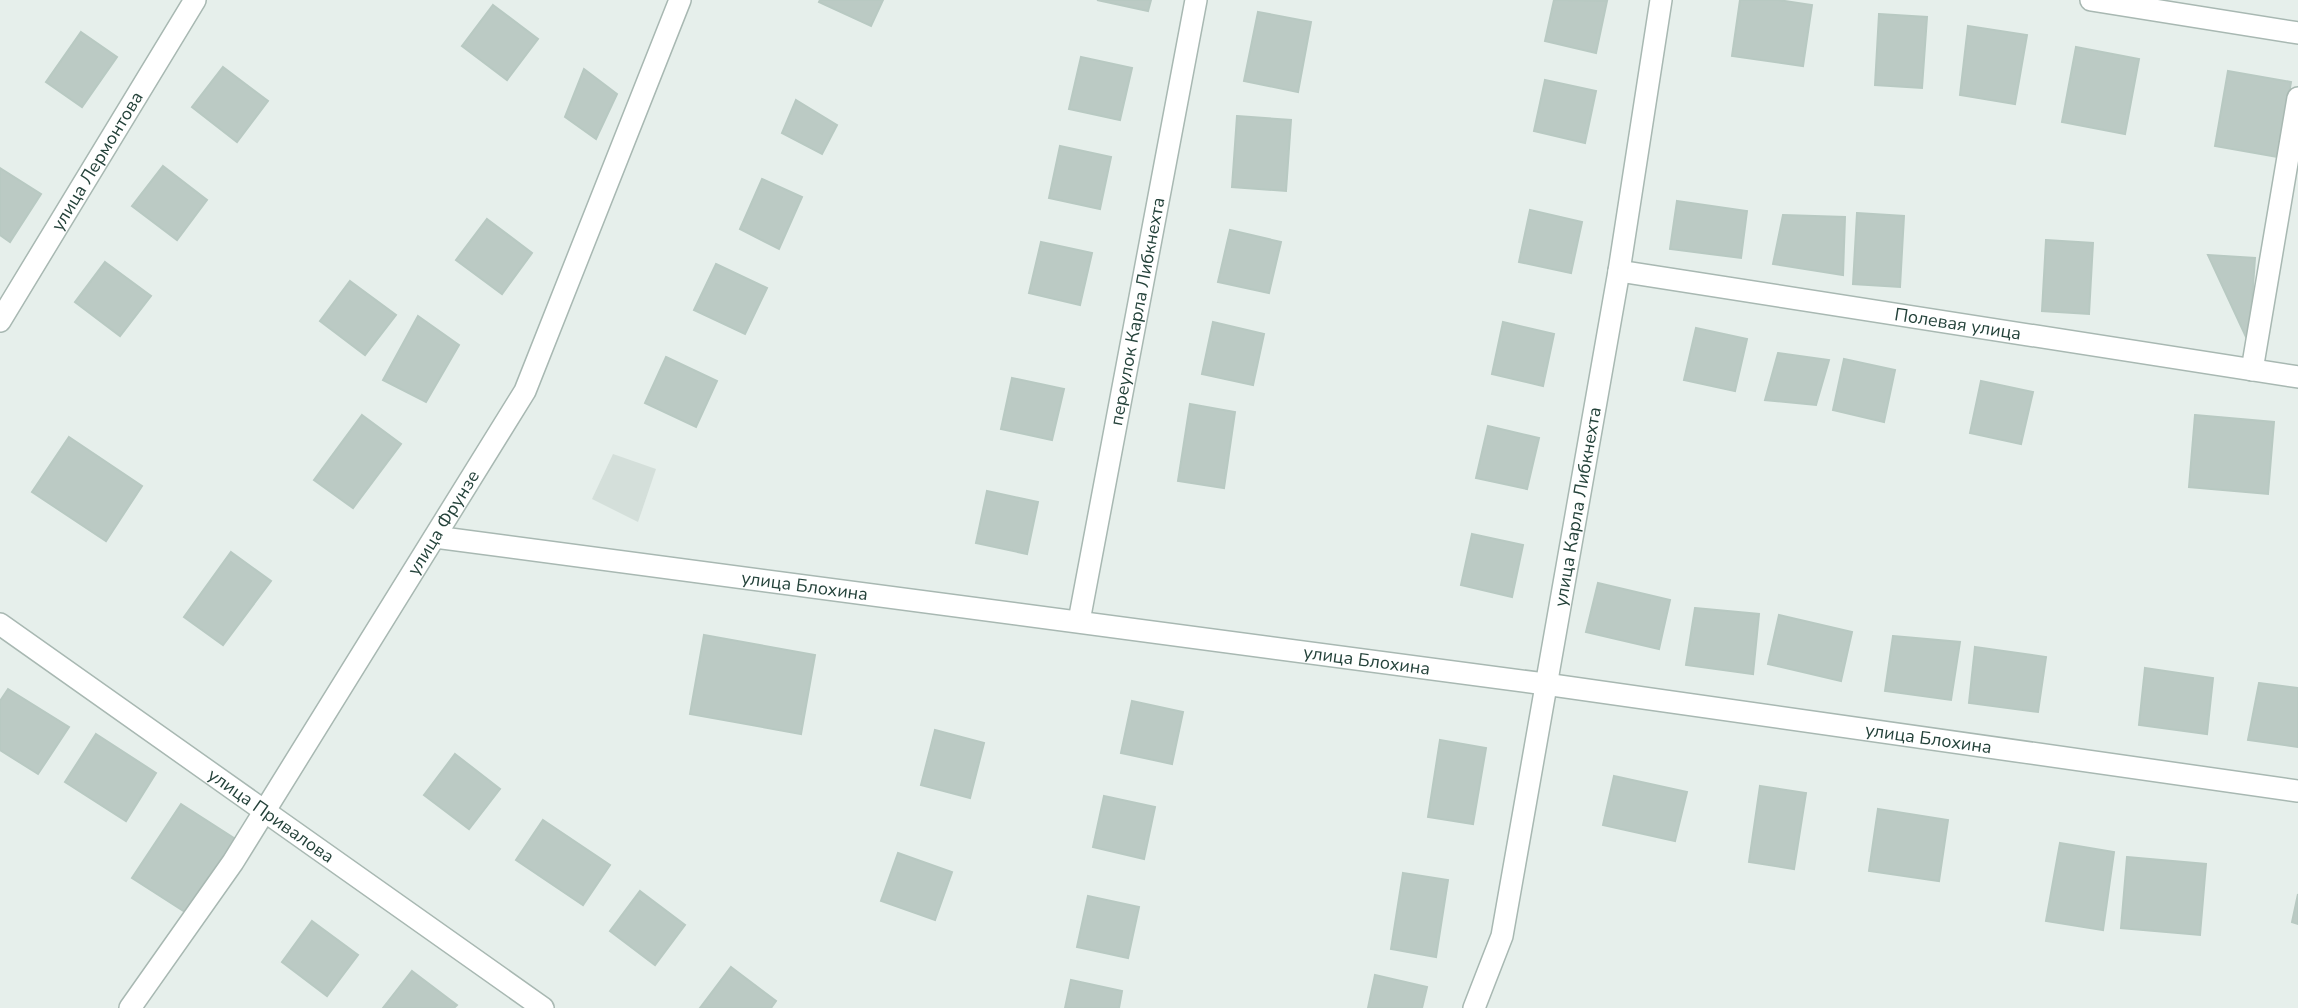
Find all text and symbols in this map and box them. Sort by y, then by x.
street label: улица Лермонтова [46,87,149,235]
street label: переулок Карла Либкнехта [1104,195,1171,427]
street label: Полевая улица [1893,302,2023,346]
street label: улица Карла Либкнехта [1548,405,1607,609]
street label: улица Фрунзе [402,466,485,580]
street label: улица Блохина [740,566,870,606]
street label: улица Блохина [1302,640,1432,681]
street label: улица Блохина [1864,718,1993,759]
street label: улица Привалова [203,763,339,869]

